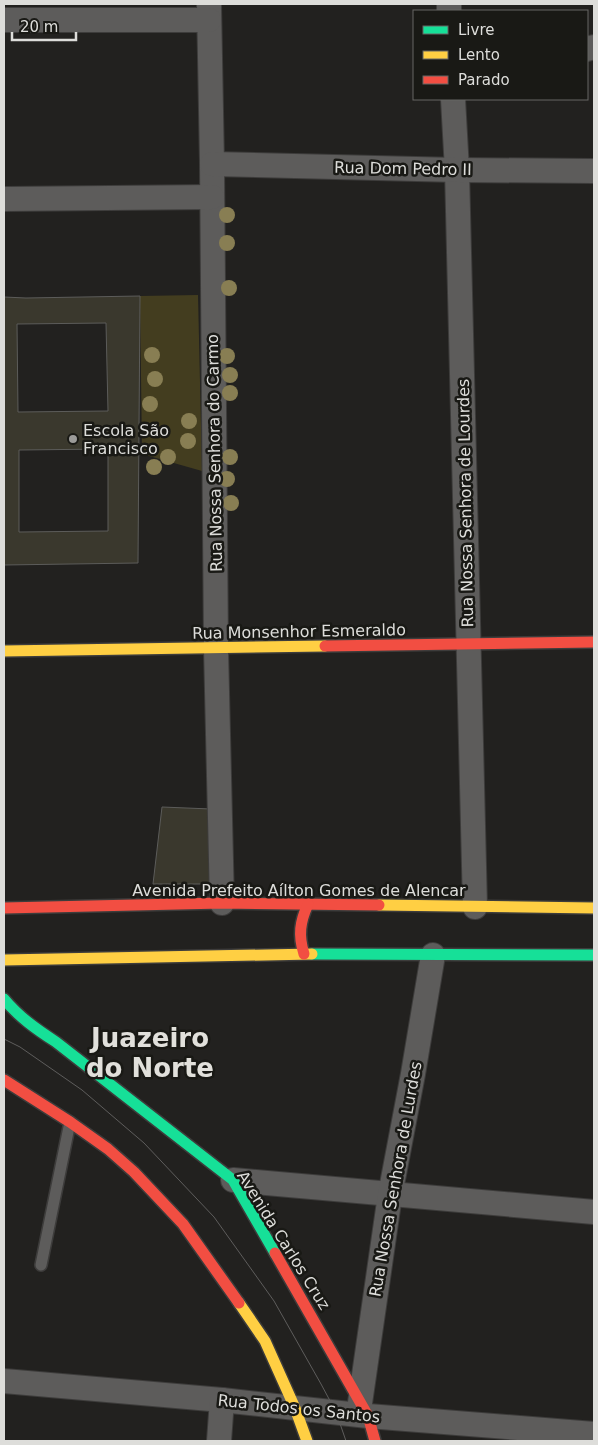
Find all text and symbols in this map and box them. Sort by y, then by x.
scale bar [12,10,76,42]
legend [413,10,588,100]
text: 20 m [20,18,58,36]
text: Livre [458,21,494,39]
text: Lento [458,46,500,64]
text: Parado [458,71,510,89]
street label: Rua Dom Pedro II [334,158,472,179]
street label: Rua Nossa Senhora do Carmo [203,334,226,572]
street label: Rua Nossa Senhora de Lourdes [454,379,477,627]
place label: Escola São Francisco [83,421,169,458]
marker: Escola São Francisco [67,433,79,445]
street label: Rua Monsenhor Esmeraldo [192,620,406,643]
street label: Avenida Prefeito Aílton Gomes de Alencar [132,881,466,900]
district label: Juazeiro do Norte [86,1023,214,1083]
street label: Rua Nossa Senhora de Lurdes [365,1060,426,1298]
street label: Avenida Carlos Cruz [233,1167,334,1313]
street label: Rua Todos os Santos [217,1391,381,1426]

